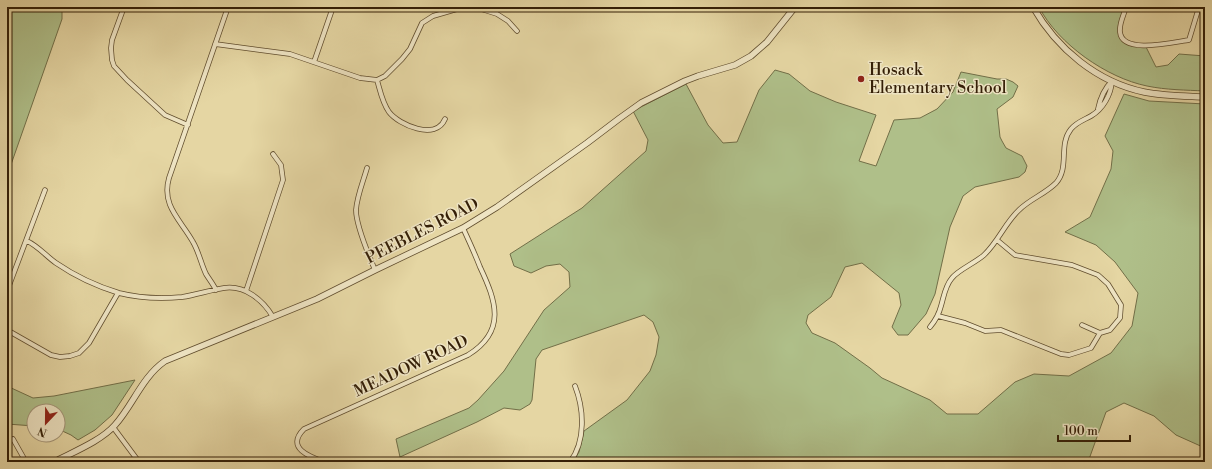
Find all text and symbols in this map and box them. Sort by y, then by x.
place label: Hosack Elementary School [869,60,1007,98]
marker: Hosack Elementary School [856,74,866,84]
street label: PEEBLES ROAD [362,194,482,268]
street label: MEADOW ROAD [350,331,472,401]
north arrow [26,403,66,443]
scale bar [1058,417,1130,443]
text: N [36,423,49,439]
text: 100 m [1064,424,1098,439]

